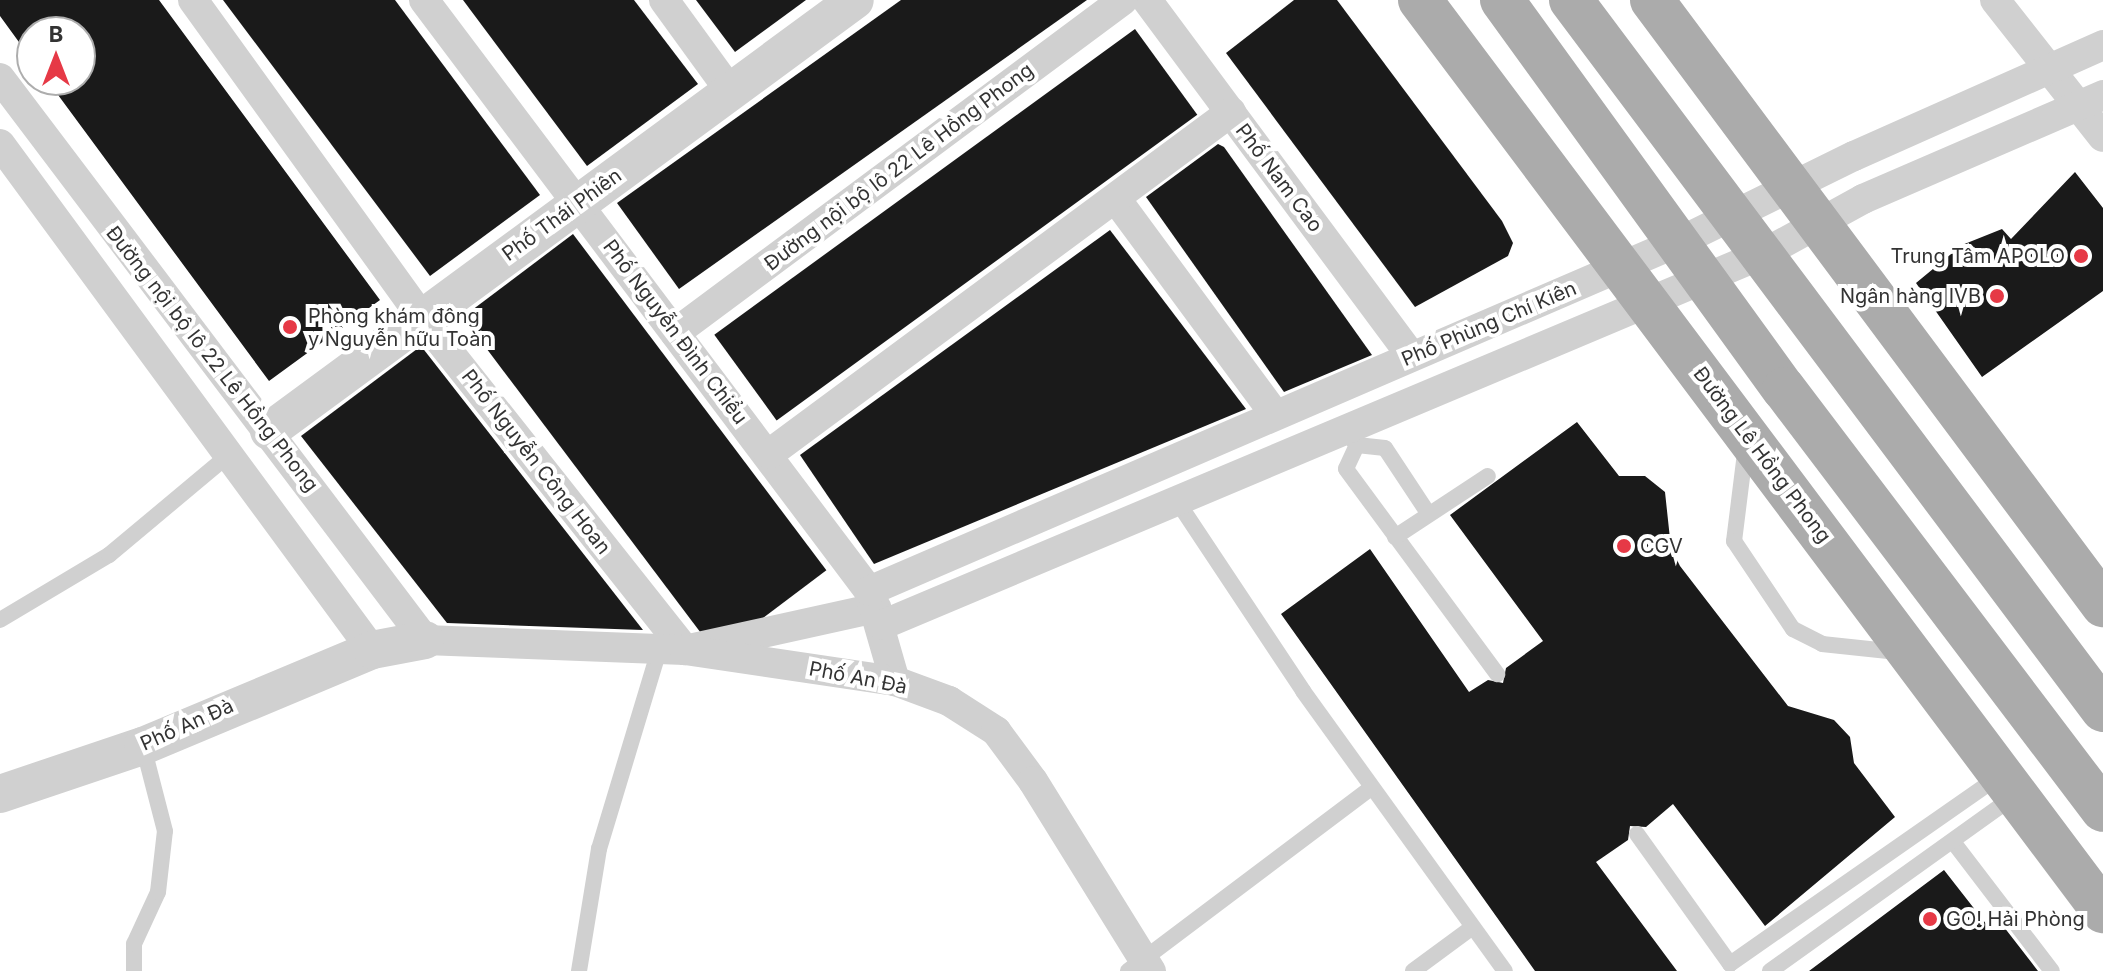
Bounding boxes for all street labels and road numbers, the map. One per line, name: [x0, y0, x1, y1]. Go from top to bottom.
street label: Đường nội bộ lô 22 Lê Hồng Phong: [760, 58, 1038, 276]
street label: Phố Nam Cao: [1230, 119, 1328, 237]
street label: Phố Thái Phiên: [498, 164, 626, 266]
street label: Đường nội bộ lô 22 Lê Hồng Phong: [101, 221, 323, 497]
street label: Phố Nguyễn Đình Chiểu: [598, 235, 752, 429]
street label: Phố Phùng Chí Kiên: [1398, 276, 1580, 372]
street label: Đường Lê Hồng Phong: [1688, 362, 1836, 548]
street label: Phố Nguyễn Công Hoan: [456, 365, 616, 559]
street label: Phố An Đà: [807, 657, 909, 699]
street label: Phố An Đà: [137, 694, 237, 756]

